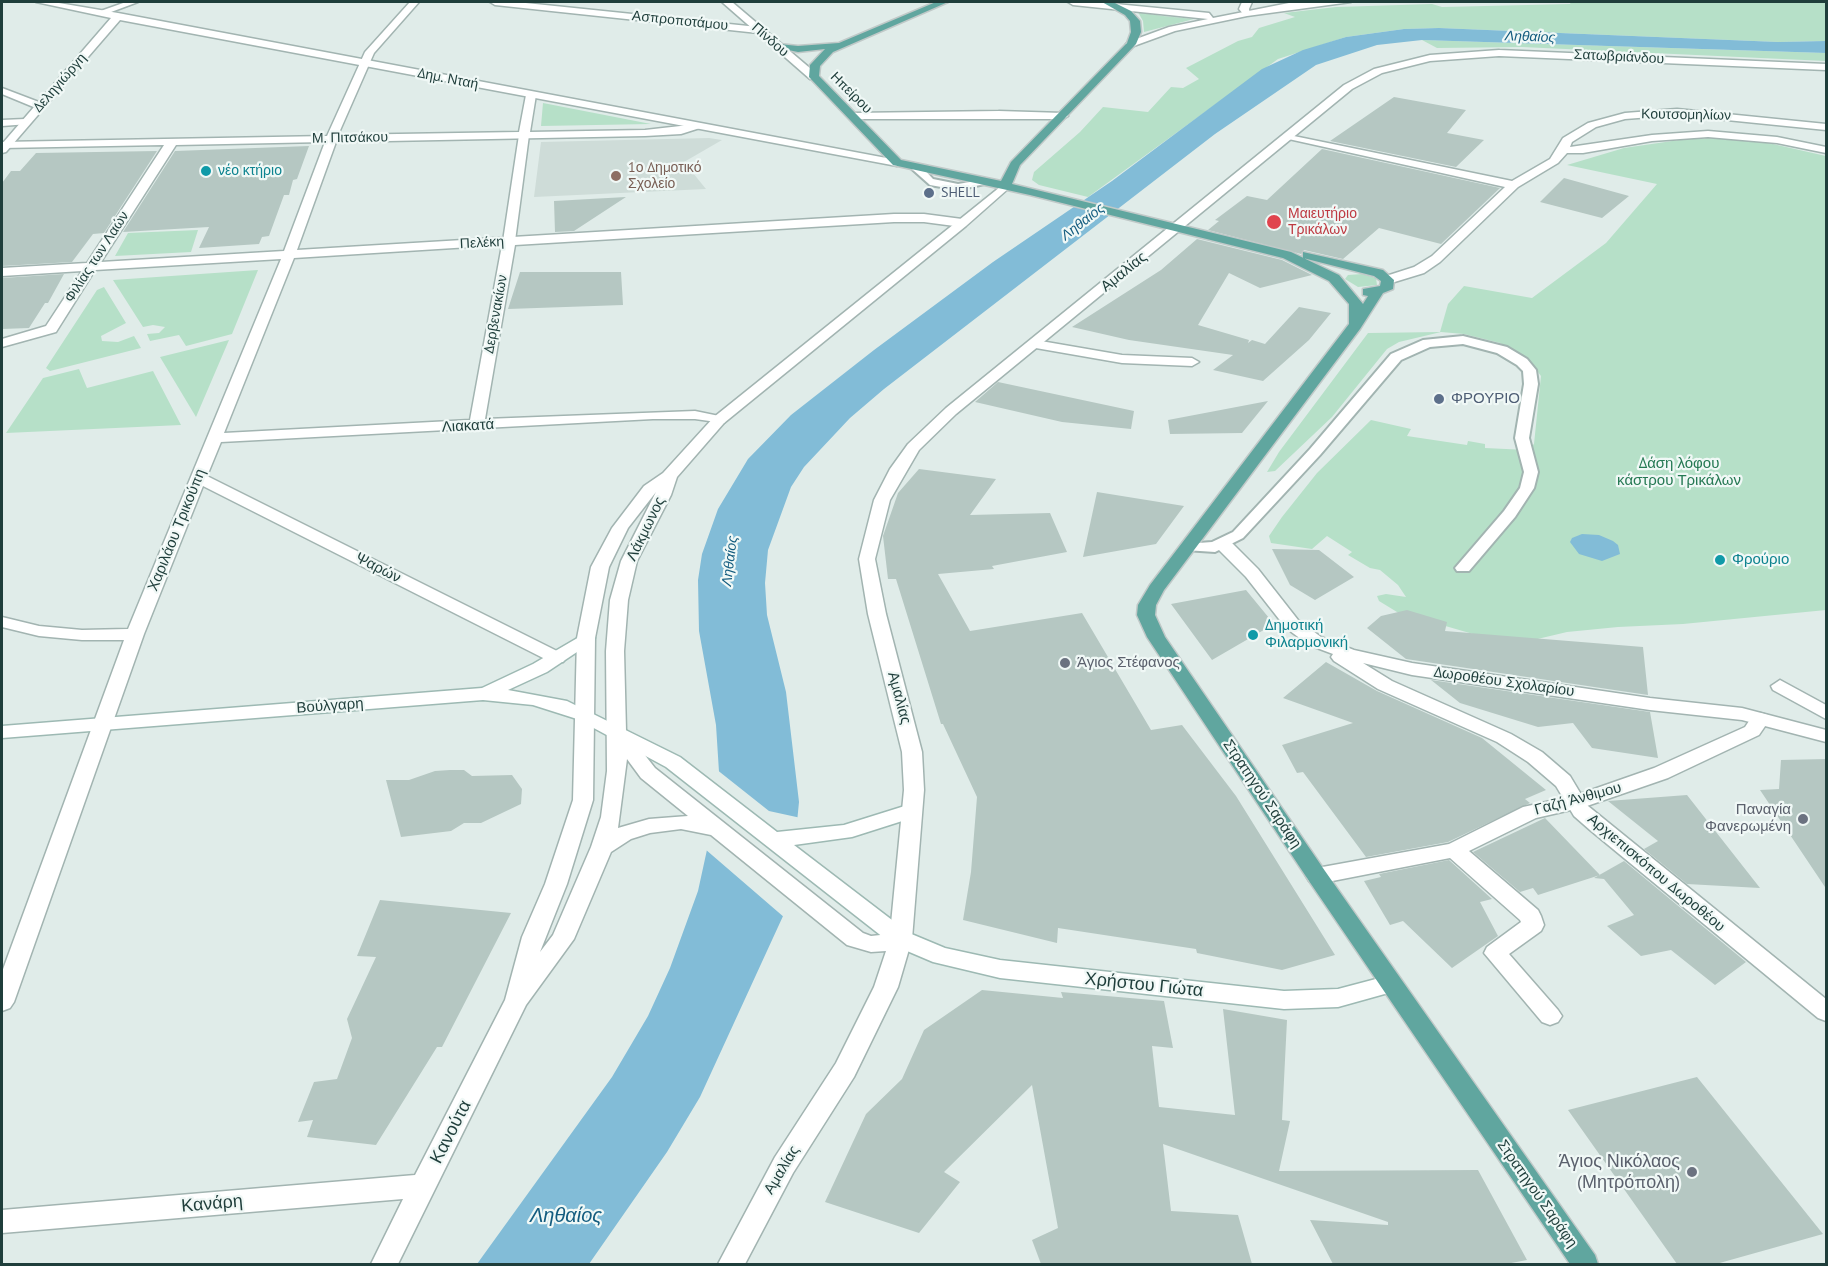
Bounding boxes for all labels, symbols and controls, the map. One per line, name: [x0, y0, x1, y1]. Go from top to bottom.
street label: Ασπροποτάμου: [631, 8, 729, 34]
street label: Πίνδου: [748, 19, 792, 61]
water label: Ληθαίος: [1505, 28, 1555, 46]
street label: Σατωβριάνδου: [1573, 46, 1665, 68]
street label: Δεληγιώργη: [30, 50, 90, 116]
street label: Δημ. Νταή: [416, 65, 480, 93]
street label: Ηπείρου: [827, 69, 875, 117]
street label: Κουτσομηλίων: [1641, 106, 1731, 124]
street label: Μ. Πιτσάκου: [312, 129, 388, 147]
place label: 1ο Δημοτικό Σχολείο: [628, 160, 701, 192]
place label: νέο κτήριο: [218, 163, 282, 179]
marker: νέο κτήριο: [199, 164, 213, 178]
marker: 1ο Δημοτικό Σχολείο: [609, 169, 623, 183]
place label: SHELL: [941, 185, 980, 201]
marker: SHELL: [922, 186, 936, 200]
water label: Ληθαίος: [1058, 200, 1108, 244]
place label: Μαιευτήριο Τρικάλων: [1288, 206, 1357, 238]
street label: Φιλίας των Λαών: [61, 208, 133, 306]
marker: Μαιευτήριο Τρικάλων: [1265, 213, 1283, 231]
street label: Πελέκη: [459, 233, 505, 253]
street label: Αμαλίας: [1097, 248, 1151, 296]
street label: Δερβενακίων: [481, 273, 511, 355]
place label: ΦΡΟΥΡΙΟ: [1451, 390, 1520, 408]
marker: ΦΡΟΥΡΙΟ: [1432, 392, 1446, 406]
street label: Λιακατά: [441, 416, 495, 436]
park label: Δάση λόφου κάστρου Τρικάλων: [1617, 455, 1741, 490]
street label: Χαριλάου Τρικούπη: [144, 466, 210, 594]
street label: Λάκμωνος: [623, 494, 669, 564]
water label: Ληθαίος: [719, 535, 741, 587]
street label: Ψαρών: [352, 549, 404, 587]
place label: Φρούριο: [1732, 551, 1789, 569]
marker: Φρούριο: [1713, 553, 1727, 567]
place label: Δημοτική Φιλαρμονική: [1265, 617, 1348, 652]
marker: Δημοτική Φιλαρμονική: [1246, 628, 1260, 642]
place label: Άγιος Στέφανος: [1077, 654, 1180, 672]
marker: Άγιος Στέφανος: [1058, 656, 1072, 670]
street label: Δωροθέου Σχολαρίου: [1433, 663, 1575, 701]
street label: Αμαλίας: [883, 670, 915, 726]
street label: Βούλγαρη: [296, 695, 364, 717]
street label: Στρατηγού Σαράφη: [1219, 736, 1305, 852]
street label: Γαζή Άνθιμου: [1533, 779, 1623, 819]
place label: Παναγία Φανερωμένη: [1705, 801, 1791, 836]
street label: Αρχιεπισκόπου Δωροθέου: [1584, 810, 1728, 936]
marker: Παναγία Φανερωμένη: [1796, 812, 1810, 826]
street label: Χρήστου Γιώτα: [1084, 968, 1204, 1002]
street label: Κανούτα: [426, 1097, 476, 1167]
street label: Στρατηγού Σαράφη: [1493, 1137, 1581, 1251]
street label: Αμαλίας: [760, 1142, 804, 1198]
place label: Άγιος Νικόλαος (Μητρόπολη): [1559, 1151, 1680, 1194]
marker: Άγιος Νικόλαος (Μητρόπολη): [1685, 1165, 1699, 1179]
street label: Κανάρη: [180, 1191, 244, 1217]
water label: Ληθαίος: [530, 1204, 602, 1228]

